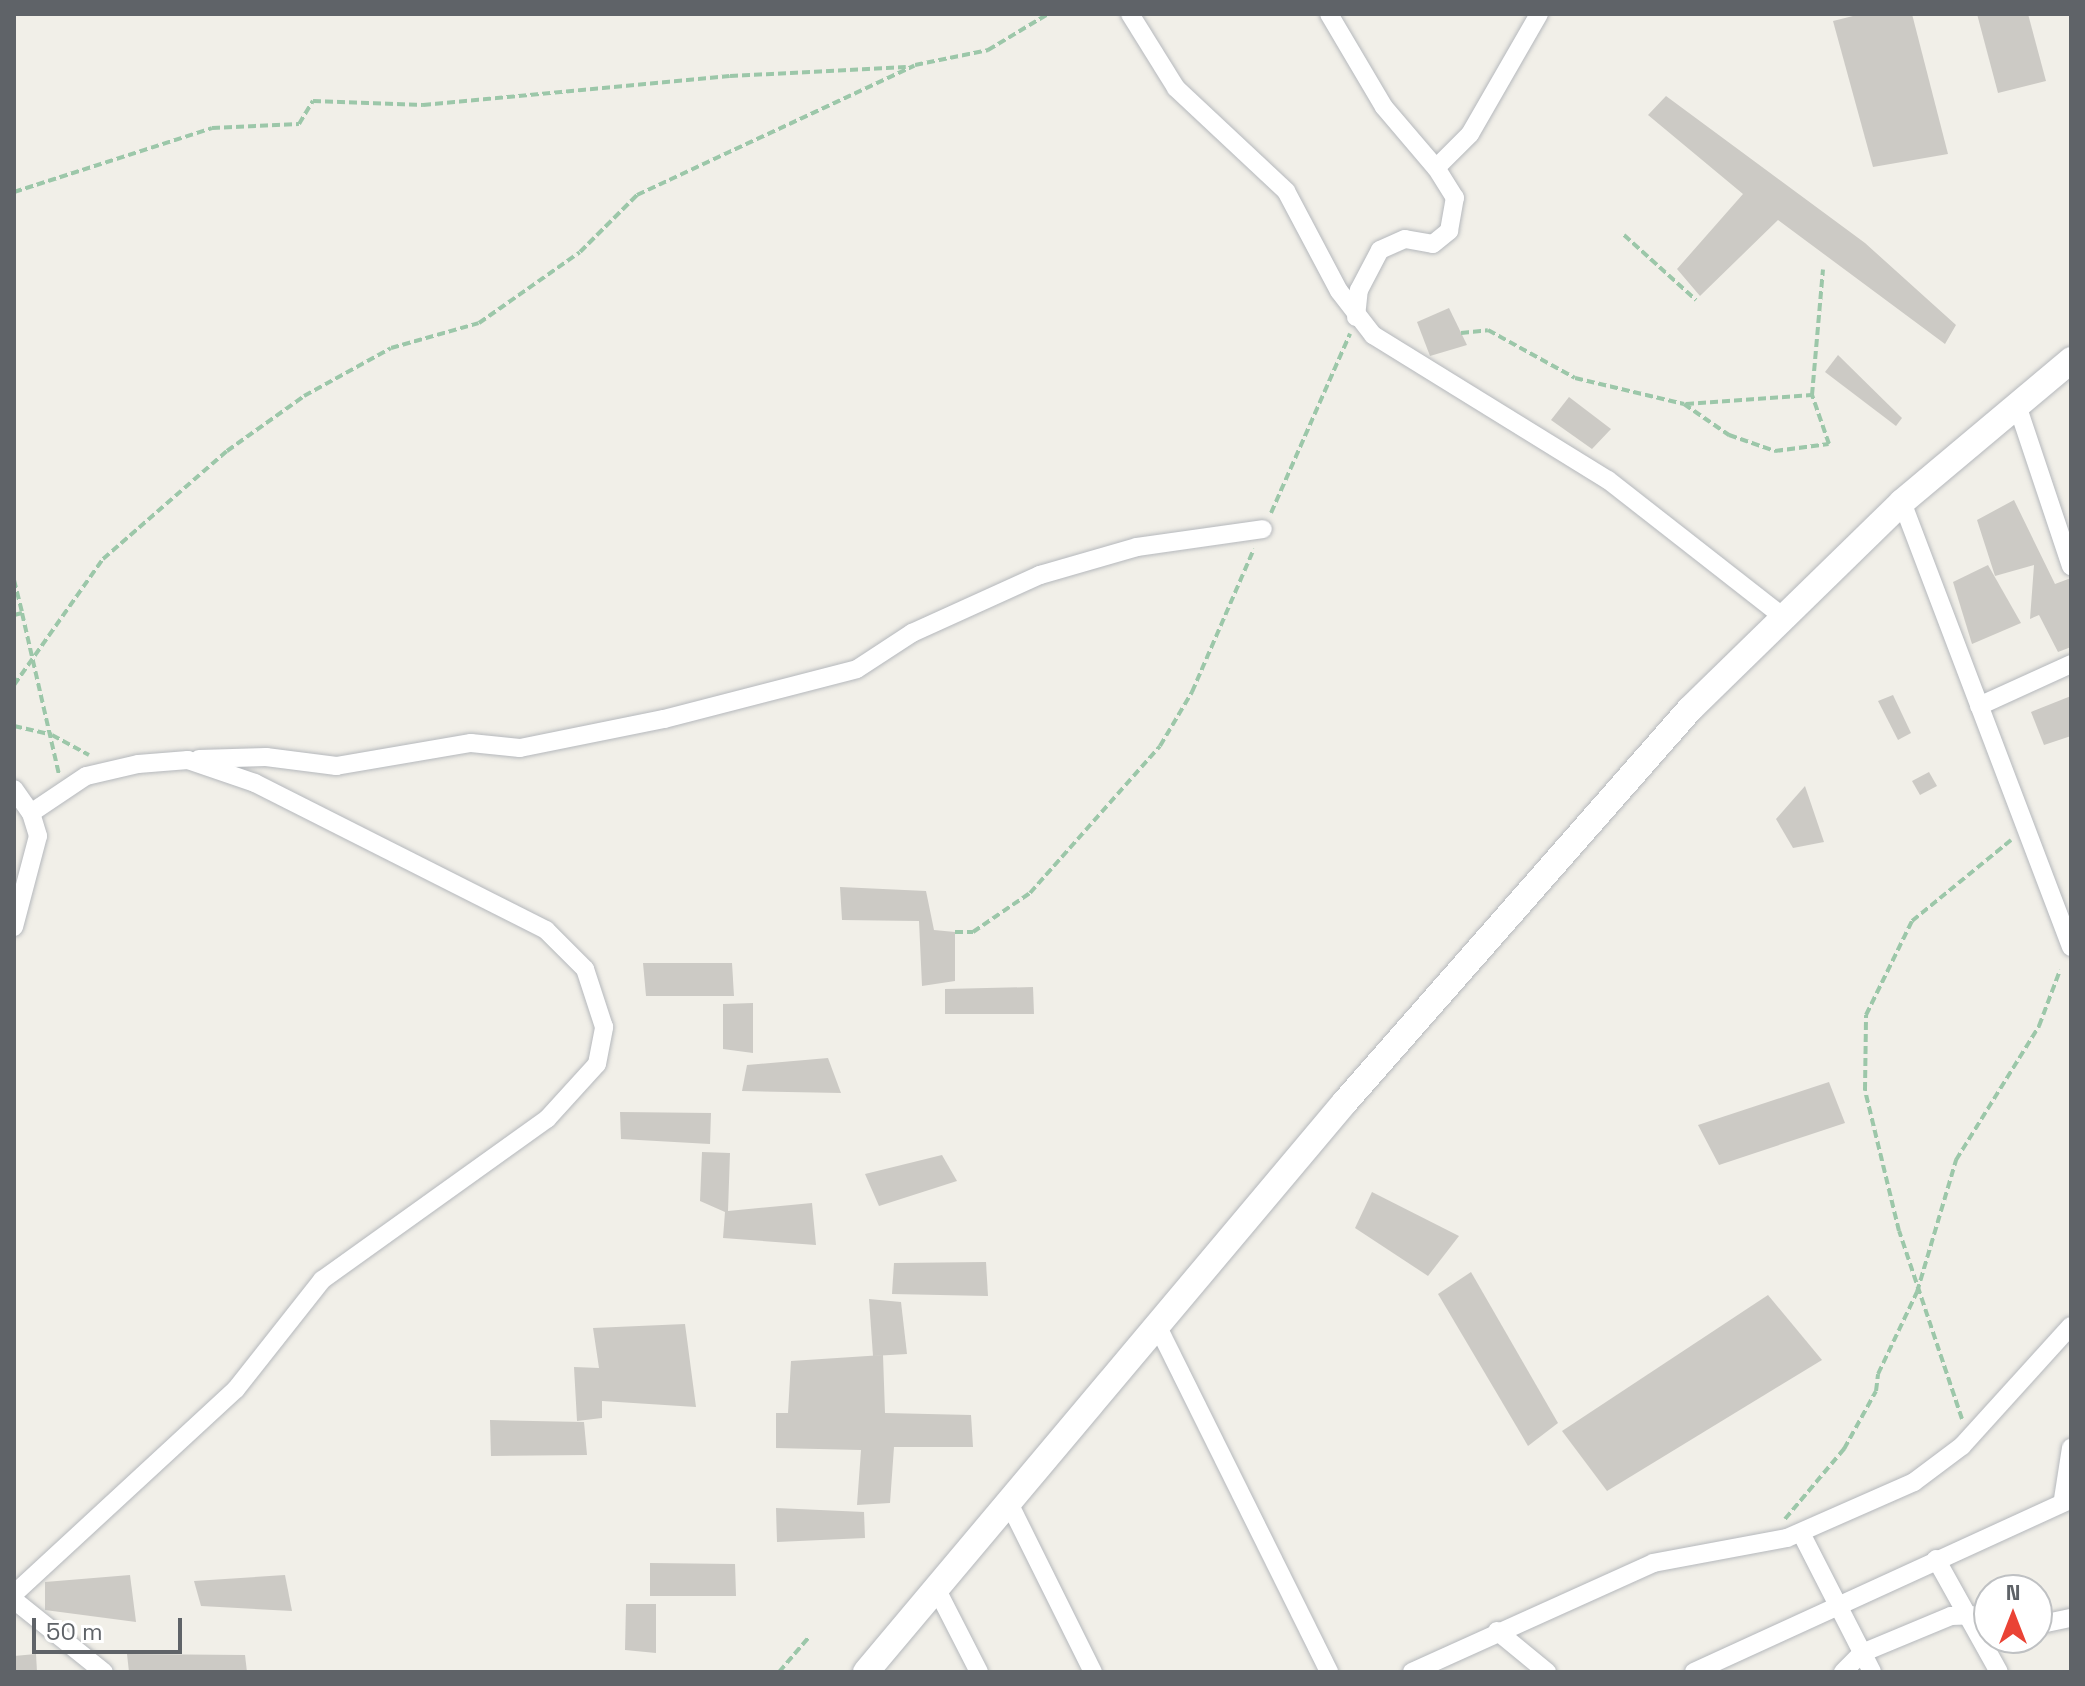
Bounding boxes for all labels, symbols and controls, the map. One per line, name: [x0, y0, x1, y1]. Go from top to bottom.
north arrow: [1973, 1574, 2053, 1654]
text: N: [2006, 1578, 2020, 1606]
scale bar: [36, 1602, 186, 1652]
text: 50 m: [46, 1616, 103, 1647]

